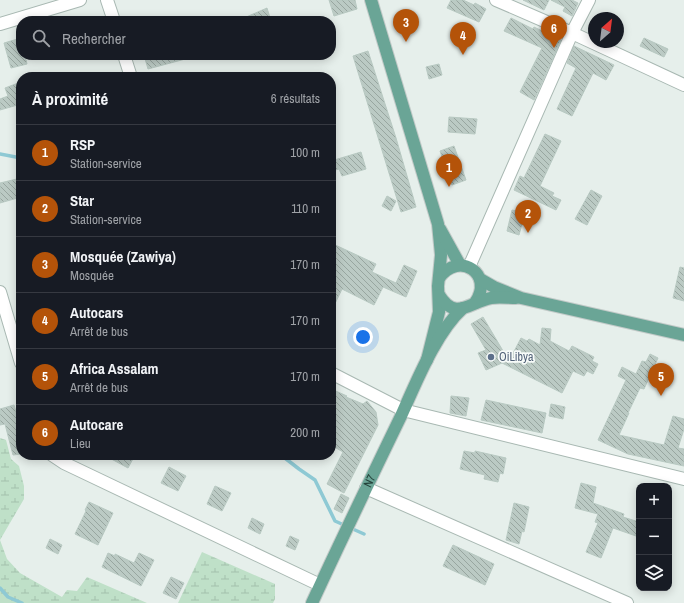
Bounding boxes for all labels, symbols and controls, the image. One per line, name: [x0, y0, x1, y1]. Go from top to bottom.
pin: 3: [393, 9, 419, 42]
north arrow: [588, 12, 624, 48]
pin: 6: [541, 15, 567, 48]
search box: [16, 16, 336, 60]
pin: 4: [450, 22, 476, 55]
icon: search: [30, 27, 52, 49]
text: Rechercher: [62, 28, 126, 49]
text: À proximité: [32, 87, 108, 110]
text: 6 résultats: [271, 90, 320, 107]
text: RSP: [70, 134, 95, 155]
text: 1: [42, 144, 48, 161]
text: 100 m: [290, 144, 320, 161]
pin: 1: [436, 154, 462, 187]
text: Station-service: [70, 155, 142, 172]
text: Star: [70, 190, 94, 211]
text: 2: [42, 200, 48, 217]
text: 110 m: [291, 200, 320, 217]
pin: 2: [515, 200, 541, 233]
text: Station-service: [70, 211, 142, 228]
text: Mosquée (Zawiya): [70, 246, 176, 267]
text: 3: [42, 256, 48, 273]
text: 170 m: [290, 256, 320, 273]
text: Mosquée: [70, 267, 114, 284]
text: Autocars: [70, 302, 123, 323]
text: 4: [42, 312, 48, 329]
text: 170 m: [290, 312, 320, 329]
text: Arrêt de bus: [70, 323, 128, 340]
your location: [353, 327, 373, 347]
place label: OiLibya: [499, 349, 534, 365]
marker: OiLibya: [486, 352, 496, 362]
text: Africa Assalam: [70, 358, 158, 379]
pin: 5: [648, 363, 674, 396]
text: 5: [42, 368, 48, 385]
text: 170 m: [290, 368, 320, 385]
text: Arrêt de bus: [70, 379, 128, 396]
text: Autocare: [70, 414, 123, 435]
text: 6: [42, 424, 48, 441]
text: 200 m: [290, 424, 320, 441]
text: Lieu: [70, 435, 91, 452]
street label: N7: [360, 471, 380, 490]
map controls: [636, 483, 672, 591]
button: +: [636, 483, 672, 519]
button: −: [636, 519, 672, 555]
button: layers: [636, 555, 672, 591]

